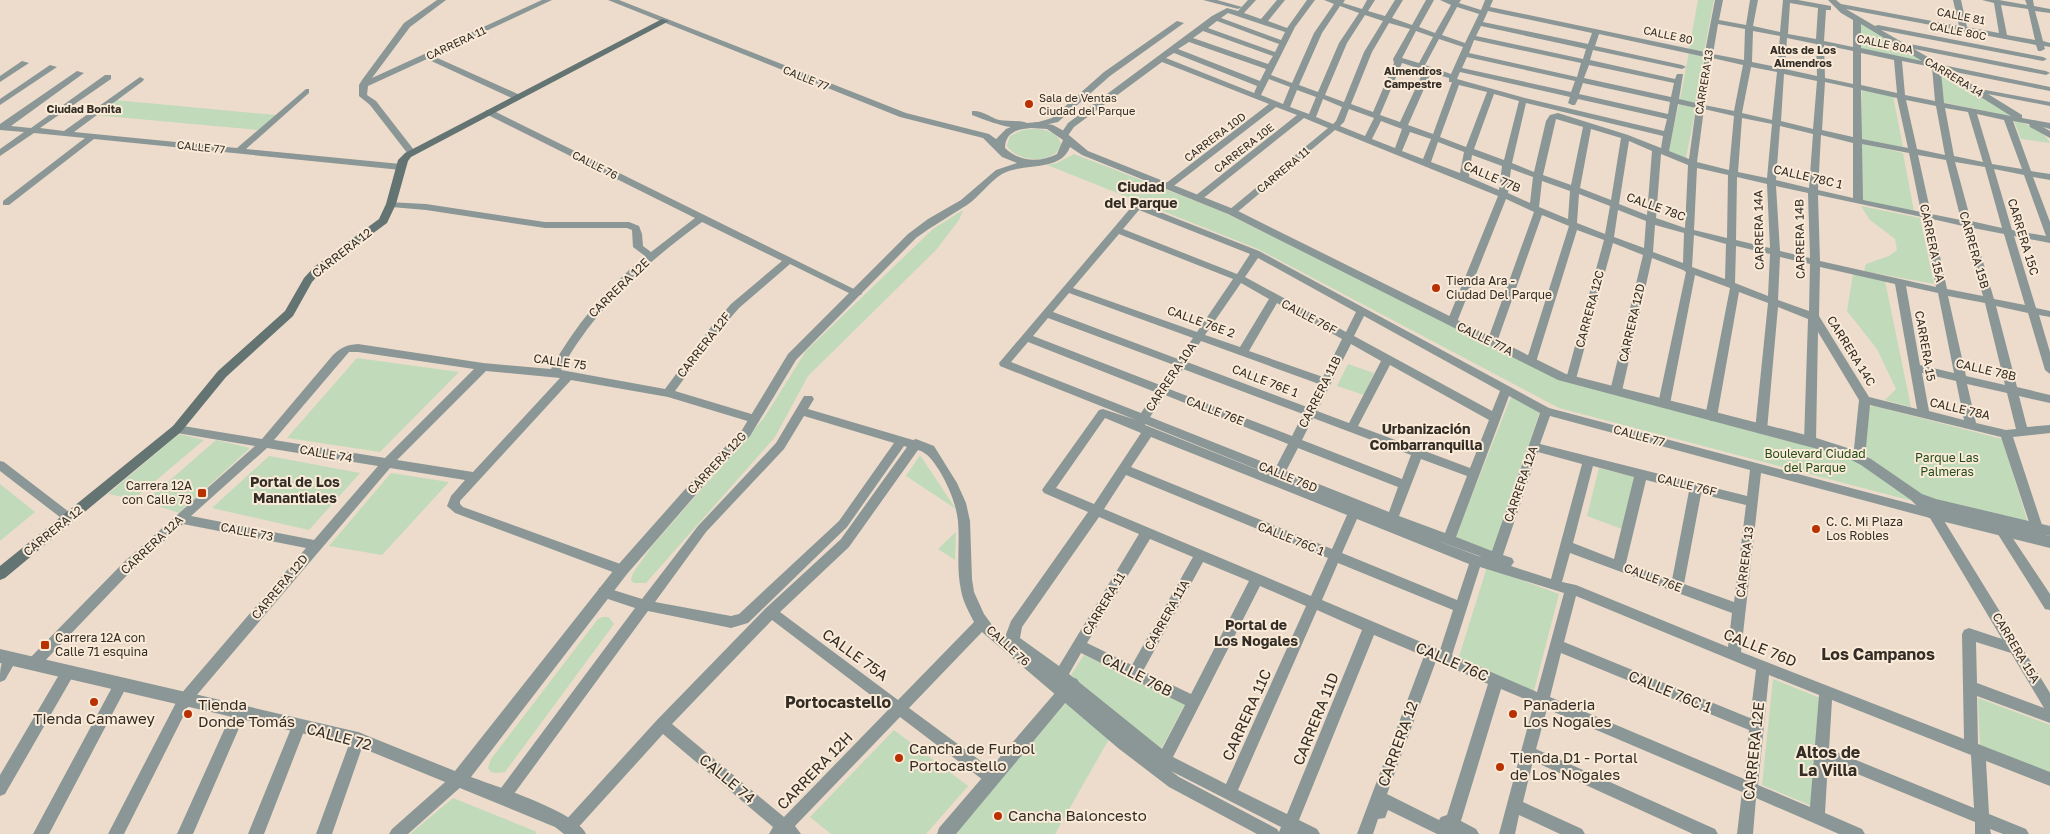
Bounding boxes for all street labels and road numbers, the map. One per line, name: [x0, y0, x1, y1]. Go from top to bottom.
street label: CALLE 81: [1936, 4, 1986, 27]
street label: CALLE 80C: [1929, 19, 1988, 42]
street label: CARRERA 11: [424, 23, 488, 62]
street label: CALLE 80: [1642, 23, 1694, 46]
street label: CALLE 80A: [1856, 31, 1915, 56]
street label: CARRERA 13: [1692, 48, 1715, 115]
street label: CARRERA 14: [1923, 54, 1986, 99]
street label: CALLE 77: [781, 62, 831, 93]
street label: CARRERA 10D: [1181, 109, 1248, 164]
street label: CARRERA 10E: [1211, 120, 1277, 175]
street label: CALLE 77: [176, 138, 226, 156]
street label: CARRERA 11: [1254, 144, 1312, 195]
street label: CALLE 76: [570, 148, 620, 182]
street label: CALLE 77B: [1461, 158, 1523, 195]
street label: CALLE 78C 1: [1772, 161, 1844, 192]
street label: CALLE 78C: [1625, 189, 1688, 224]
street label: CARRERA 14A: [1750, 190, 1767, 270]
street label: CARRERA 15C: [2005, 197, 2042, 277]
street label: CARRERA 14B: [1791, 199, 1808, 279]
street label: CARRERA 15A: [1917, 202, 1948, 283]
street label: CARRERA 15B: [1956, 210, 1993, 290]
street label: CARRERA 12: [309, 225, 375, 281]
street label: CARRERA 12E: [585, 255, 652, 320]
street label: CARRERA 12C: [1572, 268, 1607, 349]
street label: CARRERA 12D: [1615, 282, 1648, 364]
street label: CALLE 76F: [1279, 296, 1340, 337]
street label: CALLE 76E 2: [1165, 302, 1237, 341]
street label: CARRERA 12F: [673, 309, 734, 380]
street label: CARRERA 15: [1912, 309, 1939, 382]
street label: CARRERA 14C: [1824, 313, 1879, 389]
street label: CALLE 77A: [1455, 318, 1516, 359]
street label: CARRERA 10A: [1142, 339, 1199, 414]
street label: CALLE 75: [533, 350, 588, 373]
street label: CARRERA 11B: [1295, 353, 1344, 430]
street label: CALLE 78B: [1954, 355, 2018, 384]
street label: CALLE 76E 1: [1230, 361, 1301, 400]
street label: CALLE 76E: [1184, 393, 1246, 428]
street label: CALLE 78A: [1928, 394, 1992, 423]
street label: CALLE 77: [1612, 421, 1667, 450]
street label: CARRERA 12G: [684, 428, 749, 497]
street label: CALLE 74: [298, 441, 354, 466]
street label: CARRERA 12A: [1500, 444, 1541, 524]
street label: CALLE 76D: [1257, 458, 1320, 495]
street label: CALLE 76F: [1656, 470, 1718, 499]
street label: CARRERA 12: [20, 502, 85, 559]
street label: CARRERA 12A: [117, 512, 186, 577]
street label: CALLE 76C 1: [1256, 518, 1327, 559]
street label: CALLE 73: [219, 519, 275, 544]
street label: CARRERA 13: [1733, 525, 1756, 598]
street label: CARRERA 12D: [248, 551, 311, 622]
street label: CALLE 76E: [1622, 560, 1684, 595]
street label: CARRERA 11: [1079, 570, 1128, 638]
street label: CARRERA 11A: [1141, 577, 1192, 653]
street label: CARRERA 15A: [1989, 610, 2043, 686]
street label: CALLE 76: [983, 622, 1033, 669]
street label: CALLE 75A: [819, 624, 892, 684]
street label: CALLE 76D: [1721, 624, 1800, 670]
street label: CALLE 76C: [1413, 638, 1491, 684]
street label: CALLE 76B: [1099, 649, 1176, 700]
street label: CARRERA 11C: [1218, 666, 1274, 763]
street label: CALLE 76C 1: [1626, 666, 1715, 716]
street label: CARRERA 11D: [1288, 670, 1342, 768]
street label: CARRERA 12: [1373, 699, 1421, 789]
street label: CARRERA 12E: [1739, 701, 1767, 801]
street label: CALLE 72: [305, 719, 374, 753]
street label: CARRERA 12H: [773, 728, 856, 813]
street label: CALLE 74: [696, 750, 759, 807]

